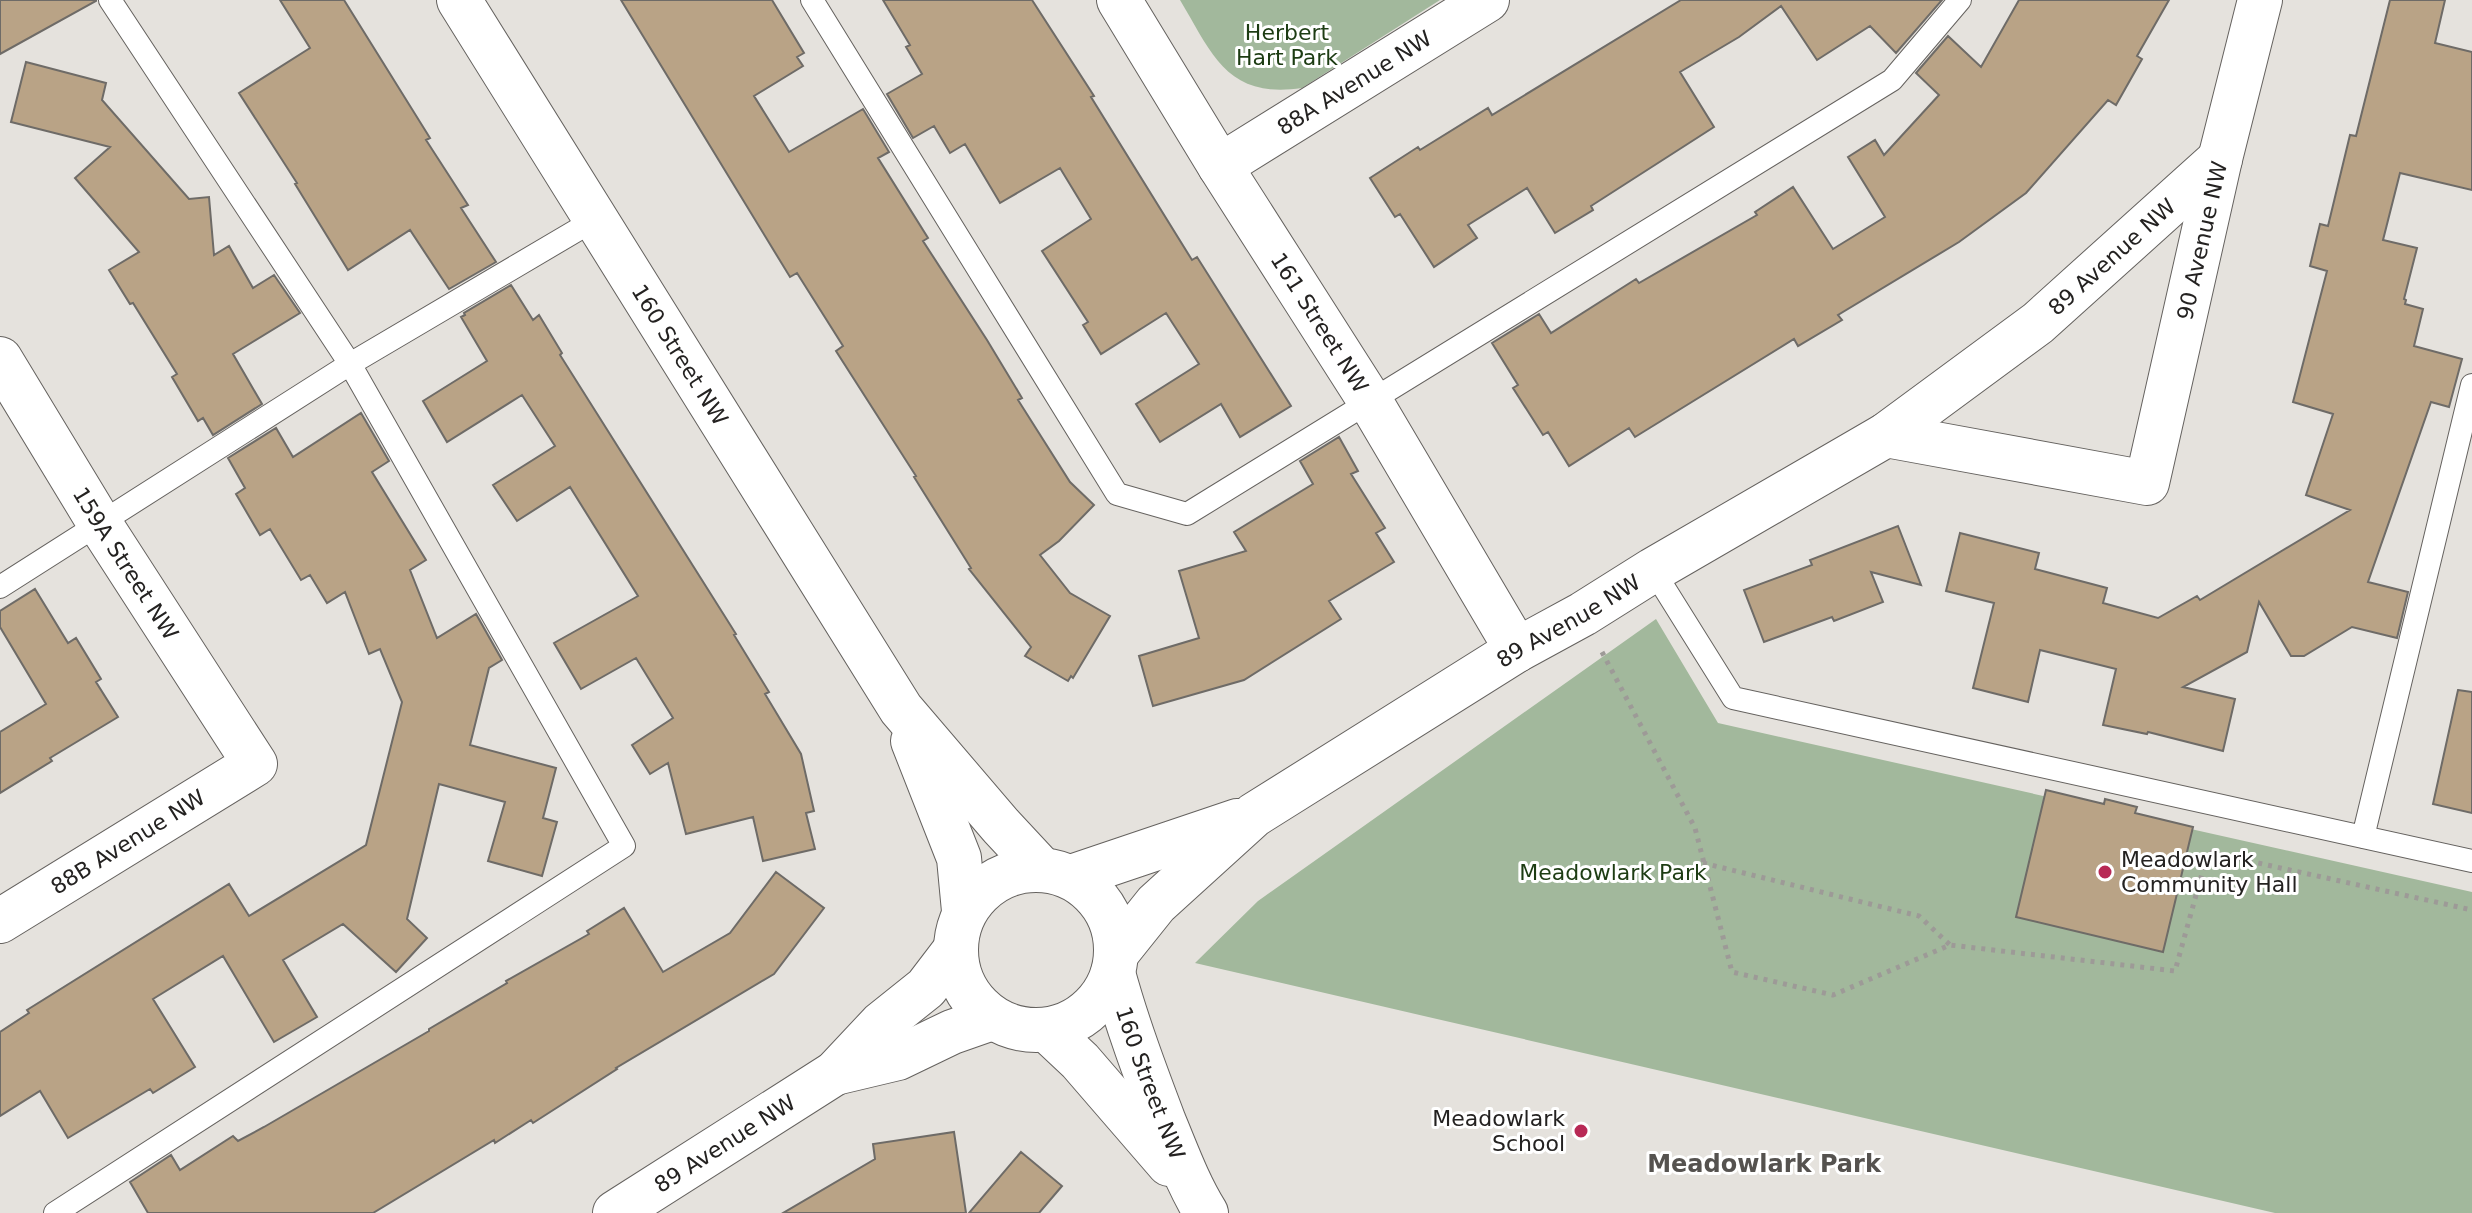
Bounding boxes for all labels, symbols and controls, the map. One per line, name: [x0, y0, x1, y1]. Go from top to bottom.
park label: Herbert Hart Park: [1236, 20, 1338, 70]
street label: 88A Avenue NW: [1272, 25, 1436, 140]
street label: 90 Avenue NW: [2172, 158, 2232, 322]
street label: 89 Avenue NW: [2043, 193, 2180, 320]
street label: 161 Street NW: [1266, 248, 1374, 397]
street label: 160 Street NW: [627, 280, 733, 430]
street label: 159A Street NW: [68, 482, 184, 645]
street label: 89 Avenue NW: [1492, 569, 1645, 672]
street label: 88B Avenue NW: [46, 784, 210, 900]
place label: Meadowlark Community Hall: [2121, 847, 2298, 897]
park label: Meadowlark Park: [1519, 860, 1707, 885]
marker: Meadowlark Community Hall: [2096, 863, 2114, 881]
street label: 160 Street NW: [1111, 1003, 1190, 1163]
street label: 89 Avenue NW: [650, 1089, 800, 1197]
place label: Meadowlark School: [1432, 1106, 1565, 1156]
marker: Meadowlark School: [1572, 1122, 1590, 1140]
district label: Meadowlark Park: [1647, 1150, 1882, 1178]

